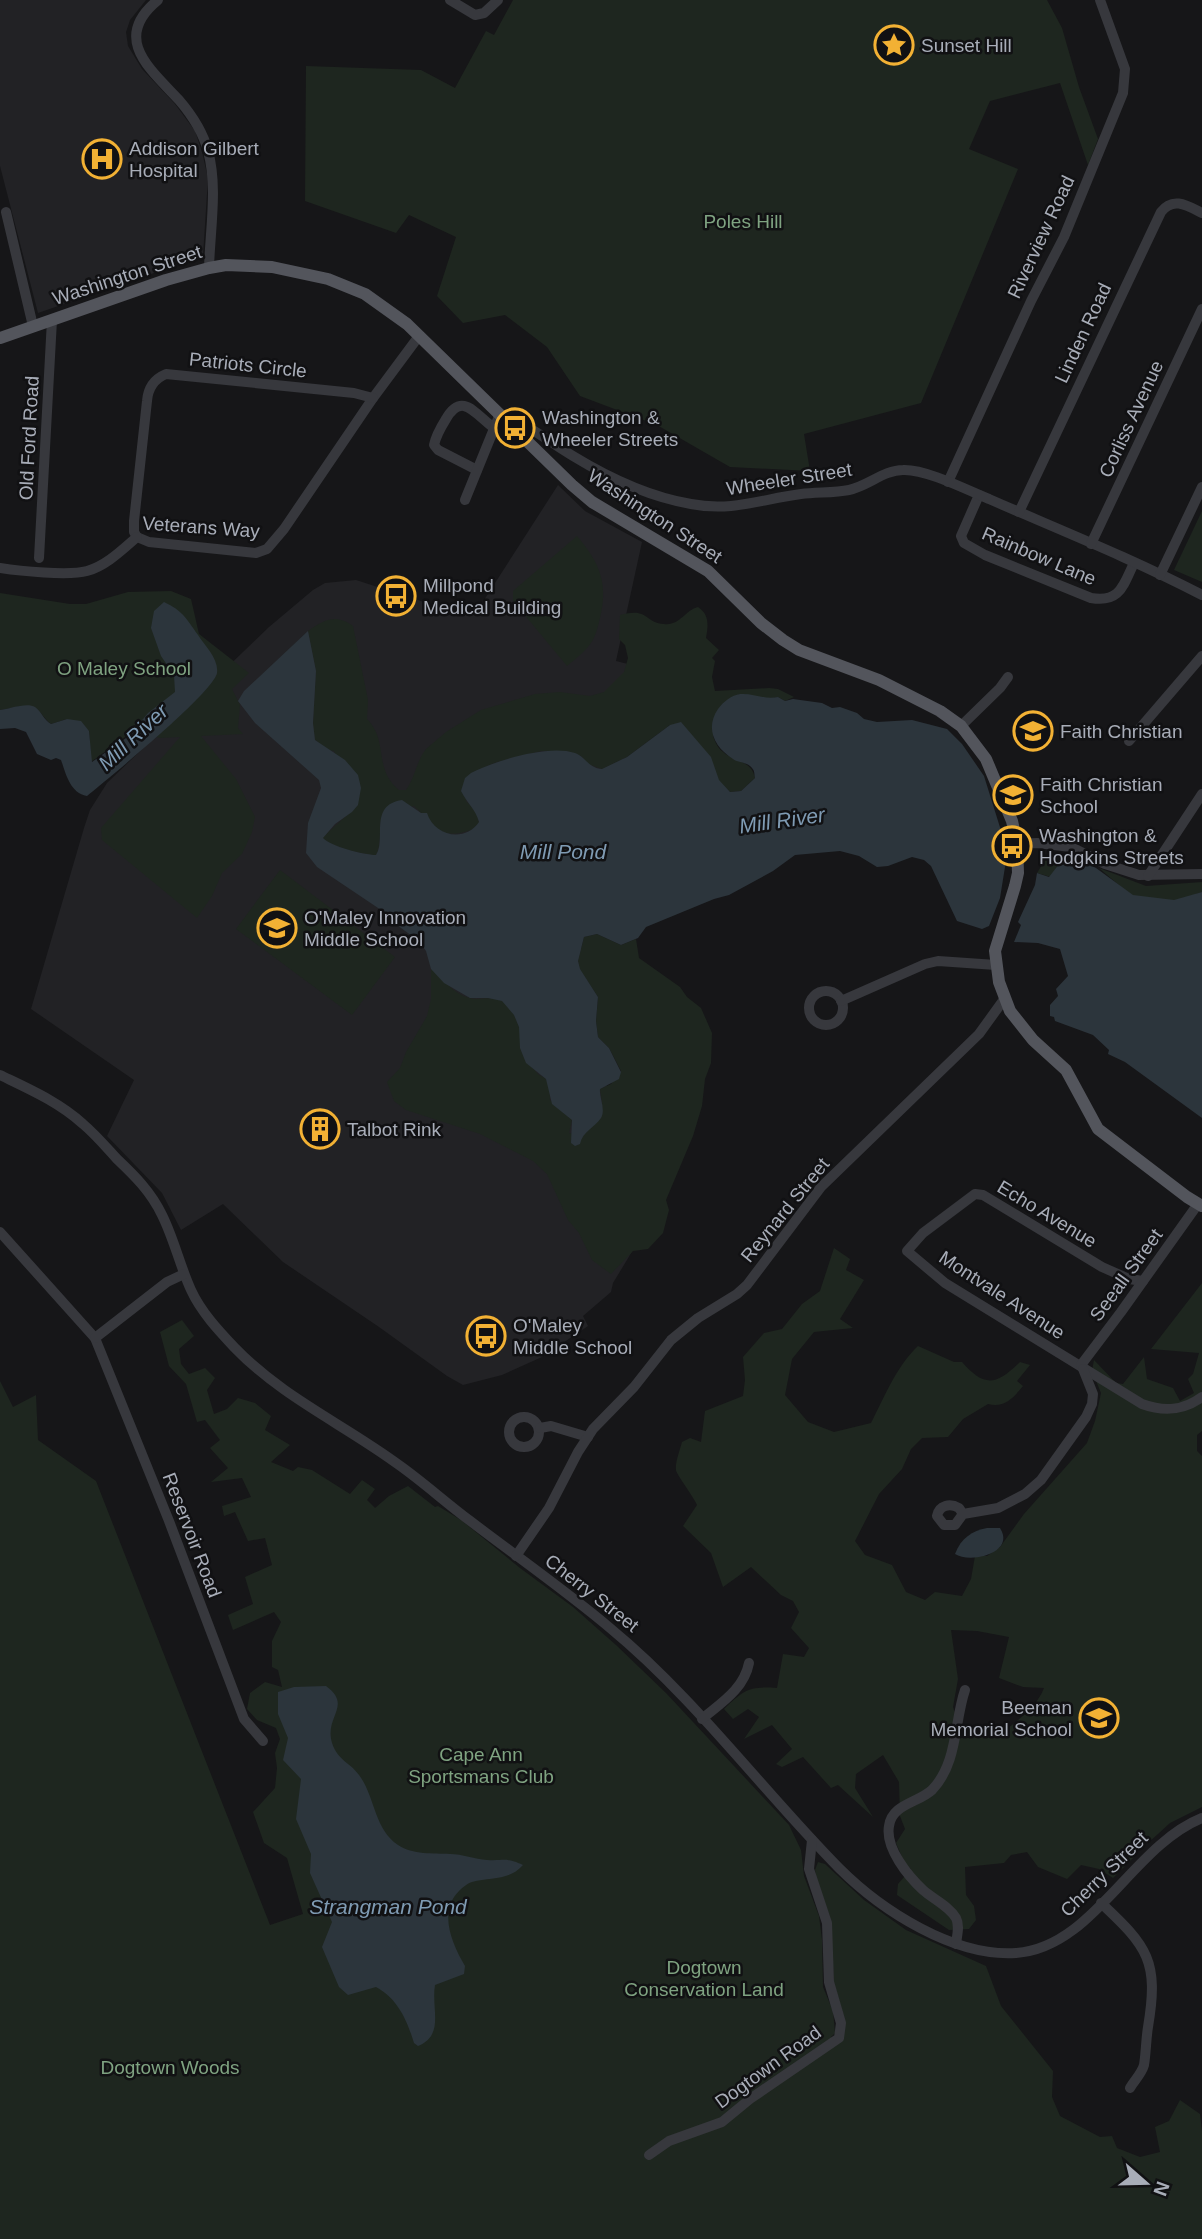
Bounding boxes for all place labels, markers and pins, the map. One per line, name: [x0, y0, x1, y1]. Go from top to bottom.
place icon: Sunset Hill: [873, 24, 915, 66]
place label: Sunset Hill: [921, 35, 1012, 56]
hospital icon: Addison Gilbert Hospital: [81, 138, 123, 180]
place label: Addison Gilbert Hospital: [129, 138, 260, 181]
bus stop icon: Washington & Wheeler Streets: [494, 407, 536, 449]
place label: Washington & Wheeler Streets: [542, 407, 678, 450]
bus stop icon: Millpond Medical Building: [375, 575, 417, 617]
place label: Millpond Medical Building: [423, 575, 561, 618]
school or university icon: Faith Christian: [1012, 710, 1054, 752]
place label: Faith Christian: [1060, 721, 1183, 742]
school or university icon: Faith Christian School: [992, 774, 1034, 816]
place label: Faith Christian School: [1040, 774, 1163, 817]
bus stop icon: Washington & Hodgkins Streets: [991, 825, 1033, 867]
place label: Washington & Hodgkins Streets: [1039, 825, 1184, 868]
school or university icon: O'Maley Innovation Middle School: [256, 907, 298, 949]
place label: O'Maley Innovation Middle School: [304, 907, 466, 950]
building icon: Talbot Rink: [299, 1108, 341, 1150]
place label: Talbot Rink: [347, 1119, 441, 1140]
bus stop icon: O'Maley Middle School: [465, 1315, 507, 1357]
place label: O'Maley Middle School: [513, 1315, 632, 1358]
place label: Beeman Memorial School: [931, 1697, 1072, 1740]
school or university icon: Beeman Memorial School: [1078, 1697, 1120, 1739]

